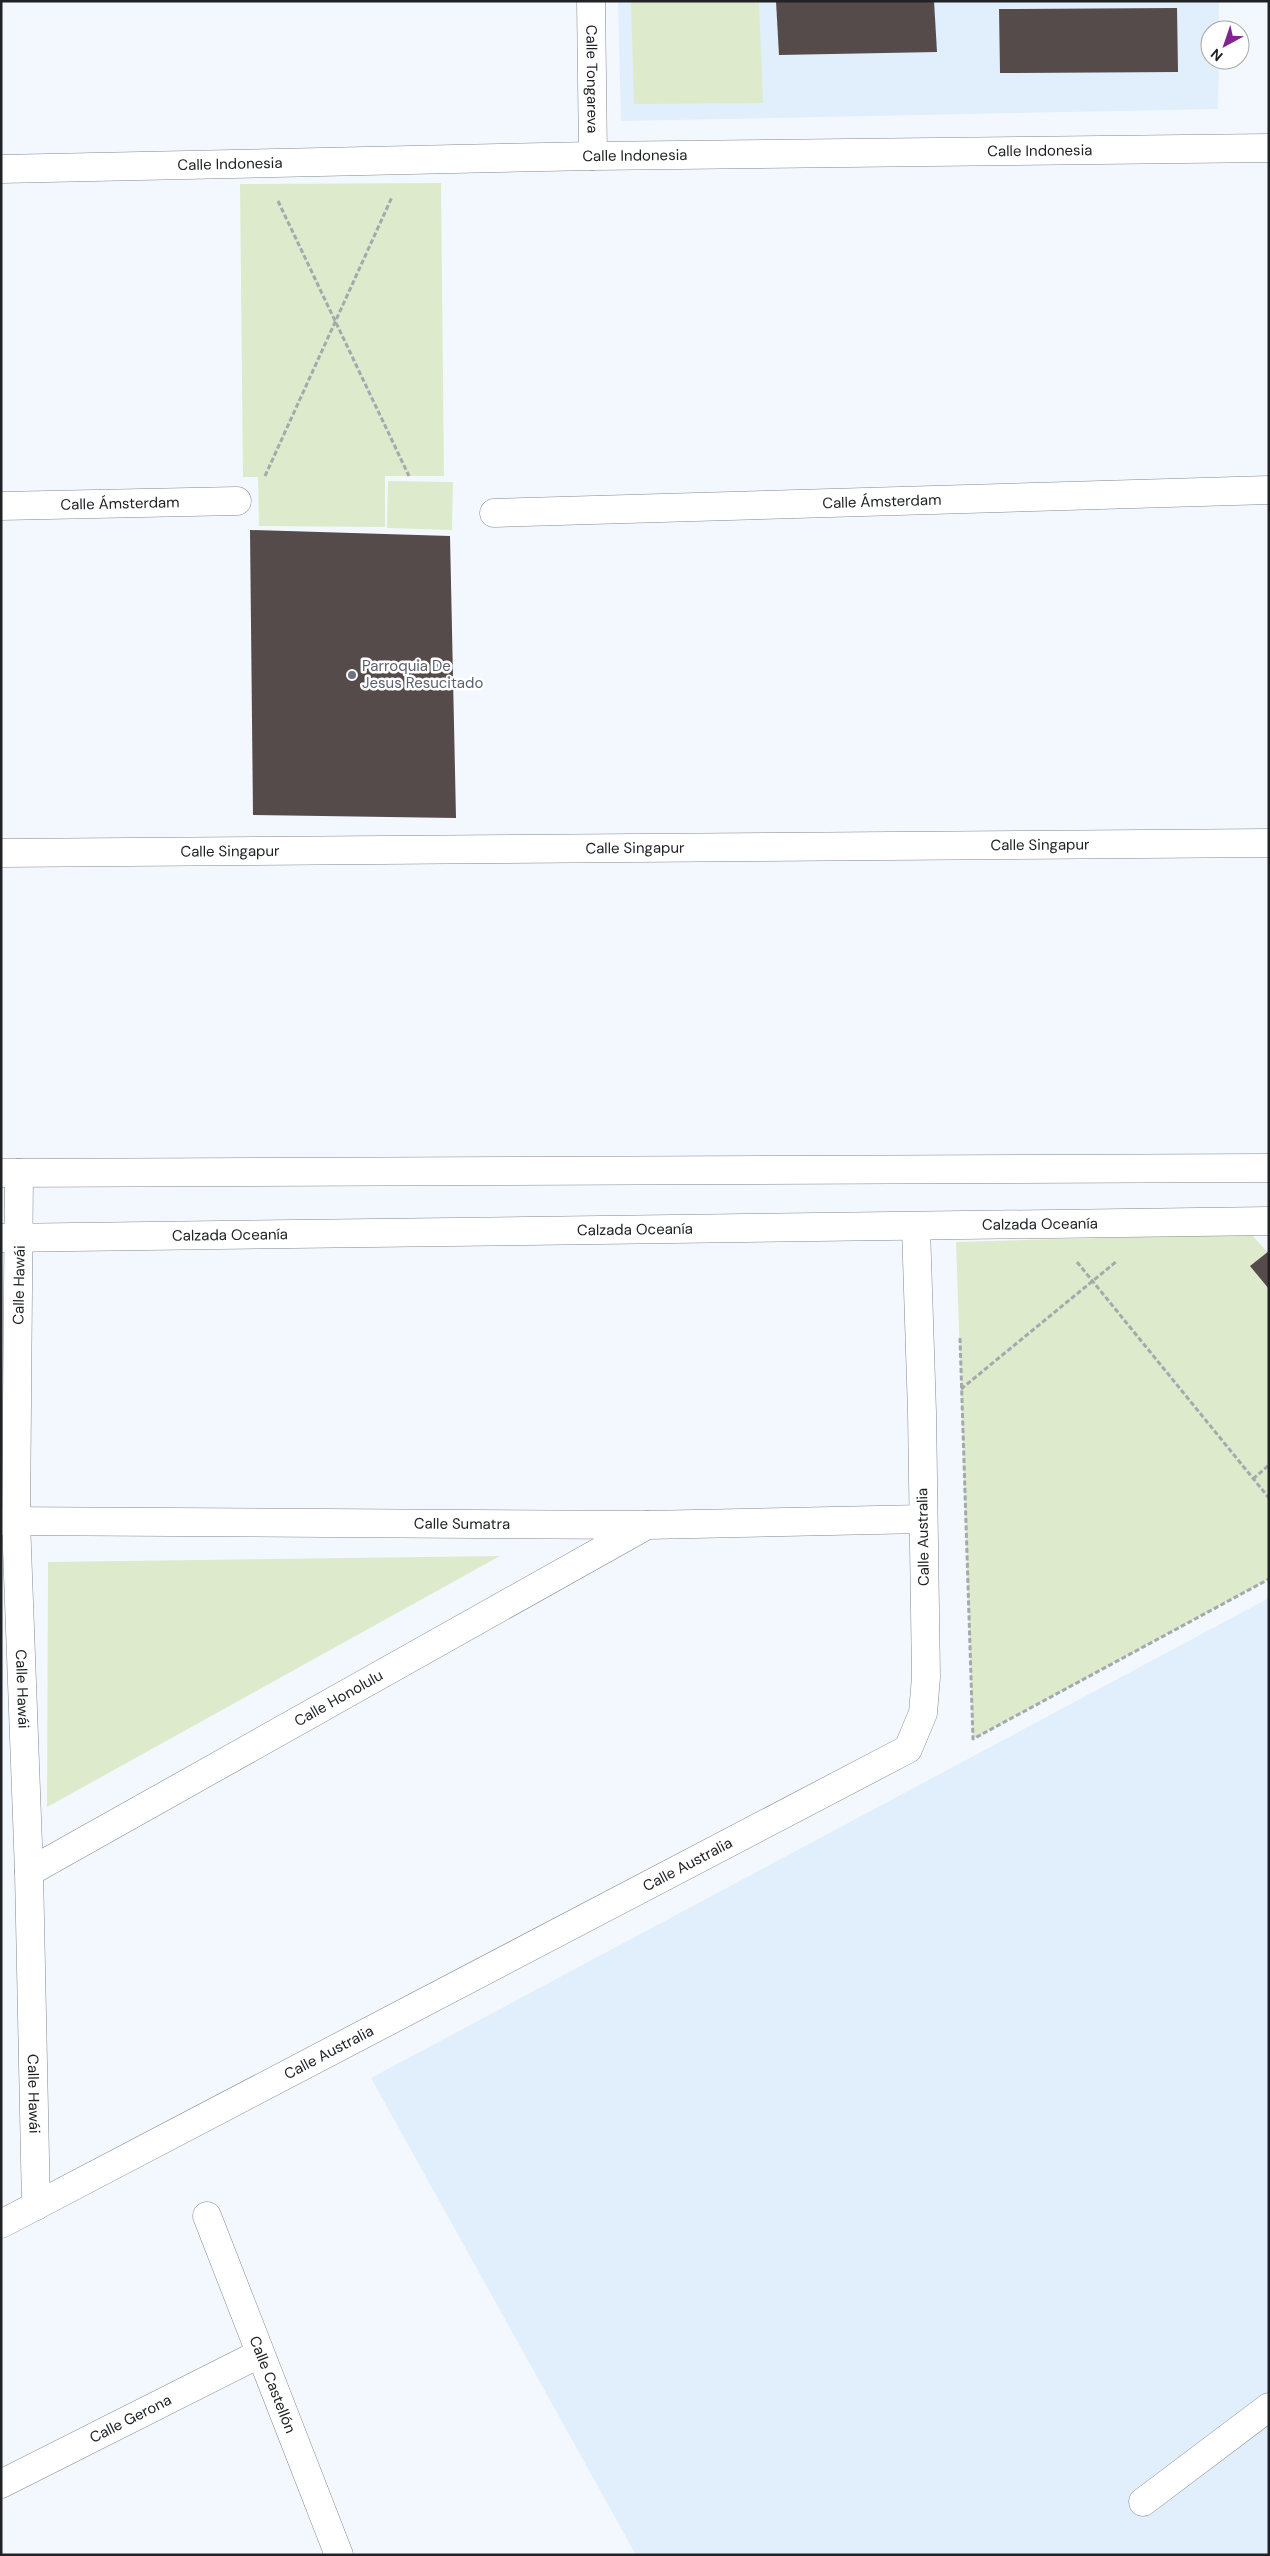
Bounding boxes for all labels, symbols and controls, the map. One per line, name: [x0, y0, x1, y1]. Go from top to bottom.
north arrow: [1200, 20, 1250, 70]
street label: Calle Tongareva: [581, 25, 603, 133]
text: N: [1207, 45, 1226, 65]
street label: Calle Indonesia: [987, 140, 1092, 161]
street label: Calle Indonesia: [582, 145, 688, 166]
street label: Calle Indonesia: [177, 153, 283, 175]
street label: Calle Ámsterdam: [822, 490, 942, 513]
street label: Calle Ámsterdam: [60, 492, 180, 515]
place label: Parroquia De Jesus Resucitado: [362, 656, 483, 693]
marker: Parroquia De Jesus Resucitado: [346, 669, 358, 681]
street label: Calle Singapur: [990, 834, 1090, 855]
street label: Calle Singapur: [585, 838, 685, 858]
street label: Calle Singapur: [180, 841, 280, 862]
street label: Calzada Oceanía: [982, 1213, 1098, 1235]
street label: Calzada Oceanía: [577, 1219, 693, 1240]
street label: Calzada Oceanía: [172, 1224, 288, 1246]
street label: Calle Hawái: [8, 1245, 30, 1325]
street label: Calle Australia: [912, 1488, 934, 1586]
street label: Calle Sumatra: [414, 1514, 510, 1534]
street label: Calle Hawái: [11, 1649, 34, 1729]
street label: Calle Honolulu: [291, 1665, 387, 1731]
street label: Calle Australia: [639, 1833, 736, 1896]
street label: Calle Australia: [280, 2021, 377, 2084]
street label: Calle Hawái: [23, 2054, 44, 2134]
street label: Calle Castellón: [245, 2333, 301, 2436]
street label: Calle Gerona: [86, 2390, 175, 2448]

